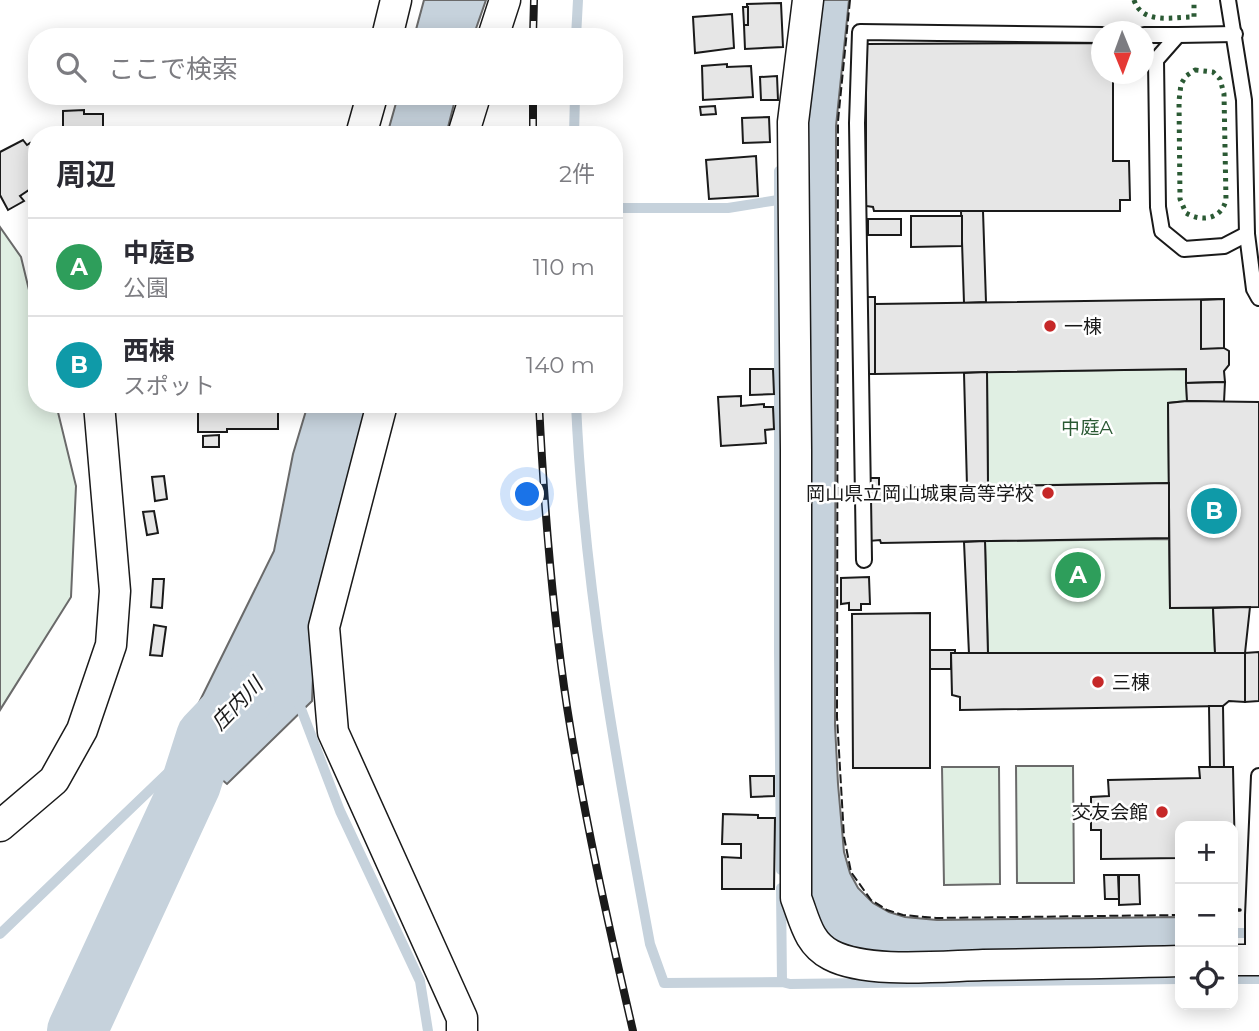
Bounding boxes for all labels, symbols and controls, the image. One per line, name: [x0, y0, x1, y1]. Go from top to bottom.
north arrow: [1091, 21, 1154, 84]
search box: [28, 28, 623, 105]
icon: search: [52, 48, 90, 86]
text: ここで検索: [108, 53, 238, 85]
text: 周辺: [56, 156, 116, 193]
text: 2件: [559, 160, 595, 188]
text: 中庭B: [123, 237, 195, 269]
text: A: [70, 253, 88, 281]
text: 110 m: [533, 253, 595, 281]
text: 公園: [123, 274, 169, 302]
place label: 一棟: [1064, 315, 1102, 338]
marker: 一棟: [1042, 318, 1058, 334]
text: 西棟: [123, 335, 175, 367]
text: B: [70, 351, 88, 379]
text: 140 m: [526, 351, 595, 379]
text: スポット: [123, 372, 215, 400]
park label: 中庭A: [1061, 416, 1113, 439]
your location: [510, 477, 544, 511]
place label: 岡山県立岡山城東高等学校: [806, 482, 1034, 505]
marker: 岡山県立岡山城東高等学校: [1040, 485, 1056, 501]
pin: B: [1191, 485, 1237, 537]
pin: A: [1055, 549, 1101, 601]
water label: 庄内川: [206, 671, 269, 735]
place label: 三棟: [1112, 671, 1150, 694]
marker: 三棟: [1090, 674, 1106, 690]
place label: 交友会館: [1072, 801, 1148, 824]
marker: 交友会館: [1154, 804, 1170, 820]
map controls: [1175, 821, 1238, 1010]
button: +: [1175, 821, 1238, 884]
button: −: [1175, 884, 1238, 947]
button: locate: [1175, 947, 1238, 1010]

